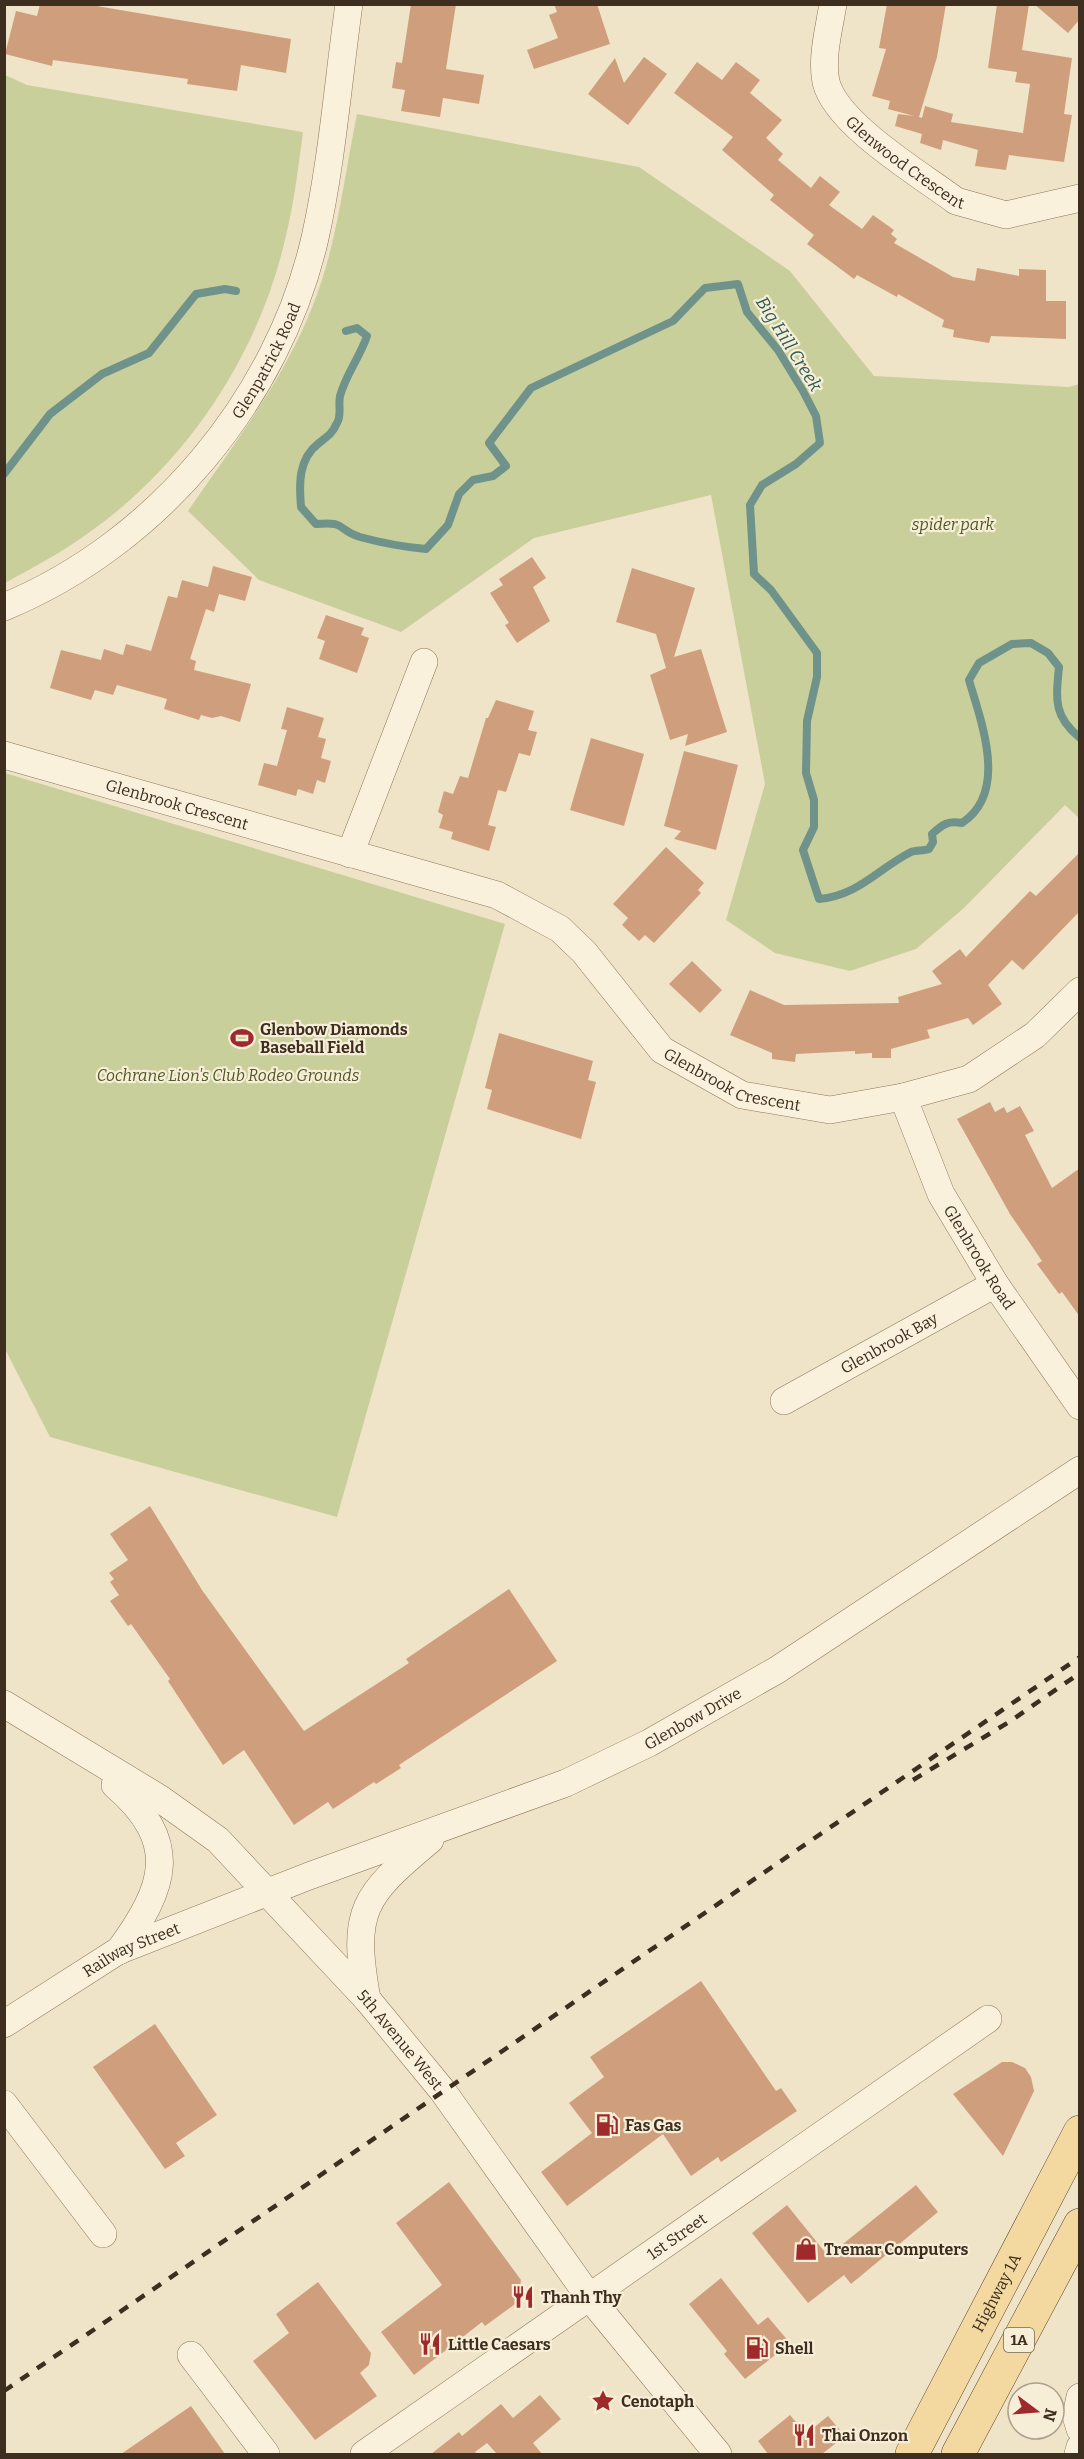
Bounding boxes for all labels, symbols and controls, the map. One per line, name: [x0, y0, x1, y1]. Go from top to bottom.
street label: Glenwood Crescent: [842, 112, 967, 212]
water label: Big Hill Creek: [751, 292, 827, 396]
street label: Glenpatrick Road: [228, 299, 304, 422]
park label: spider park: [912, 515, 995, 534]
street label: Glenbrook Crescent: [104, 775, 251, 833]
place label: Glenbow Diamonds Baseball Field: [260, 1020, 408, 1057]
sports icon: Glenbow Diamonds Baseball Field: [229, 1025, 255, 1051]
street label: Glenbrook Crescent: [661, 1044, 802, 1114]
park label: Cochrane Lion's Club Rodeo Grounds: [97, 1066, 360, 1085]
street label: Glenbrook Road: [940, 1201, 1019, 1313]
street label: Glenbrook Bay: [837, 1308, 941, 1377]
street label: Glenbow Drive: [640, 1683, 744, 1753]
street label: Railway Street: [79, 1918, 183, 1981]
street label: 5th Avenue West: [353, 1985, 447, 2094]
fuel station icon: Fas Gas: [594, 2112, 620, 2138]
place label: Fas Gas: [625, 2116, 682, 2135]
street label: 1st Street: [643, 2209, 710, 2263]
shop icon: Tremar Computers: [793, 2236, 819, 2262]
place label: Tremar Computers: [824, 2240, 969, 2259]
street label: Highway 1A: [968, 2250, 1025, 2335]
restaurant icon: Thanh Thy: [510, 2284, 536, 2310]
place label: Thanh Thy: [541, 2288, 621, 2307]
road number: 1A: [1004, 2328, 1034, 2352]
restaurant icon: Little Caesars: [417, 2331, 443, 2357]
place label: Little Caesars: [448, 2335, 551, 2354]
fuel station icon: Shell: [744, 2335, 770, 2361]
place label: Shell: [775, 2339, 813, 2358]
north arrow: [1006, 2381, 1066, 2441]
place icon: Cenotaph: [590, 2388, 616, 2414]
place label: Cenotaph: [621, 2392, 694, 2411]
text: N: [1039, 2406, 1061, 2424]
restaurant icon: Thai Onzon: [791, 2422, 817, 2448]
place label: Thai Onzon: [822, 2426, 909, 2445]

